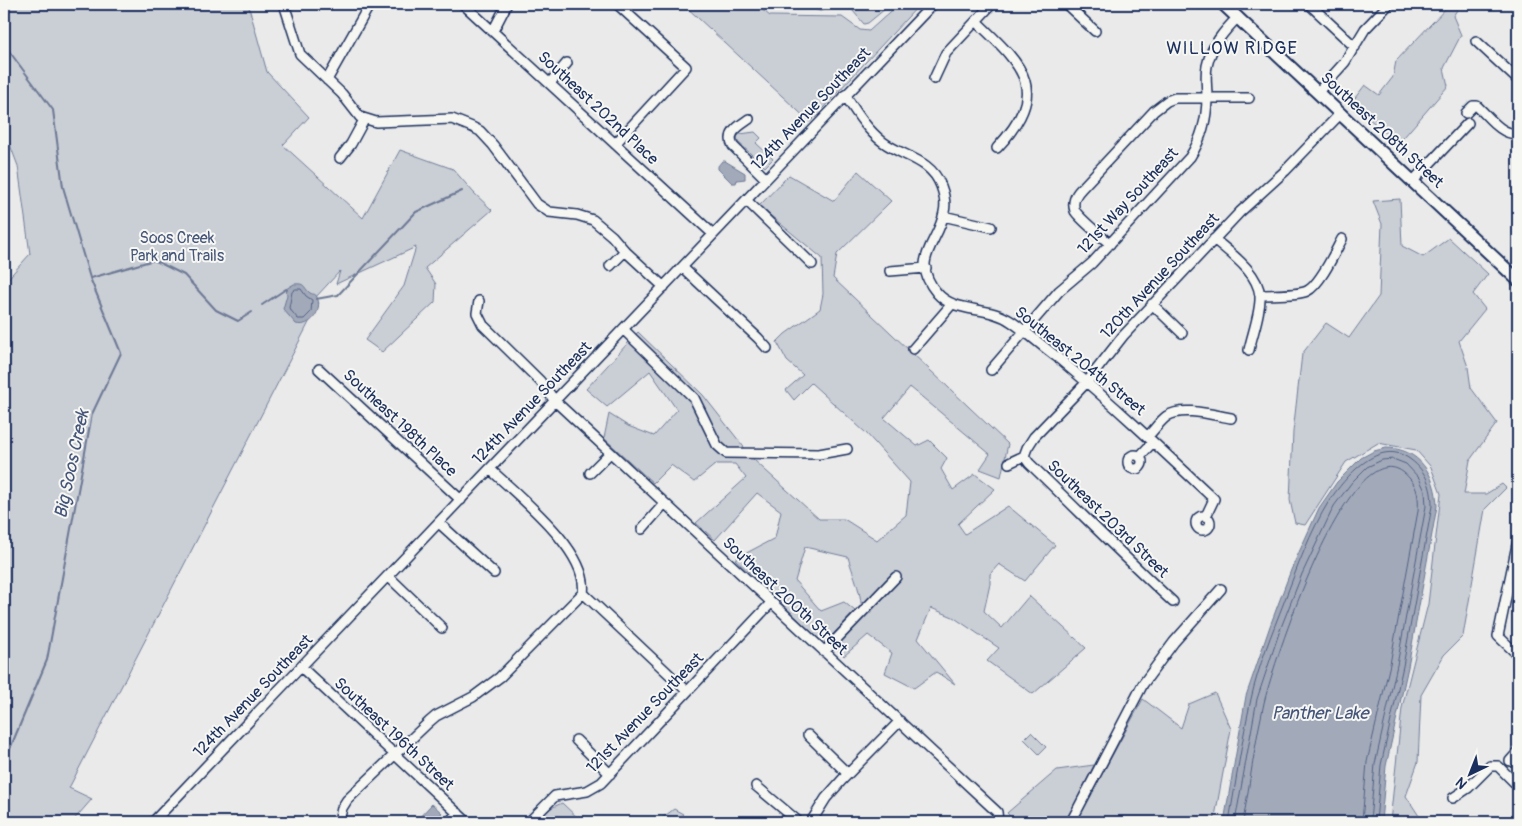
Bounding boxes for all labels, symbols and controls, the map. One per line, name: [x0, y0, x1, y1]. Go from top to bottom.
district label: WILLOW RIDGE: [1166, 37, 1298, 60]
street label: 124th Avenue Southeast: [747, 43, 875, 175]
street label: Southeast 202nd Place: [534, 47, 663, 169]
street label: Southeast 208th Street: [1316, 68, 1448, 193]
street label: 121st Way Southeast: [1073, 143, 1183, 259]
street label: 120th Avenue Southeast: [1096, 208, 1224, 343]
park label: Soos Creek Park and Trails: [130, 228, 224, 266]
street label: Southeast 204th Street: [1011, 302, 1150, 420]
street label: 124th Avenue Southeast: [468, 337, 596, 469]
street label: Southeast 198th Place: [339, 365, 461, 481]
water label: Big Soos Creek: [49, 406, 95, 520]
street label: Southeast 203rd Street: [1043, 456, 1173, 583]
street label: Southeast 200th Street: [718, 533, 852, 660]
street label: 124th Avenue Southeast: [189, 630, 317, 762]
street label: 121st Avenue Southeast: [582, 648, 708, 778]
street label: Southeast 196th Street: [330, 673, 459, 795]
water label: Panther Lake: [1272, 702, 1371, 725]
north arrow: [1444, 748, 1494, 798]
text: N: [1452, 774, 1471, 793]

